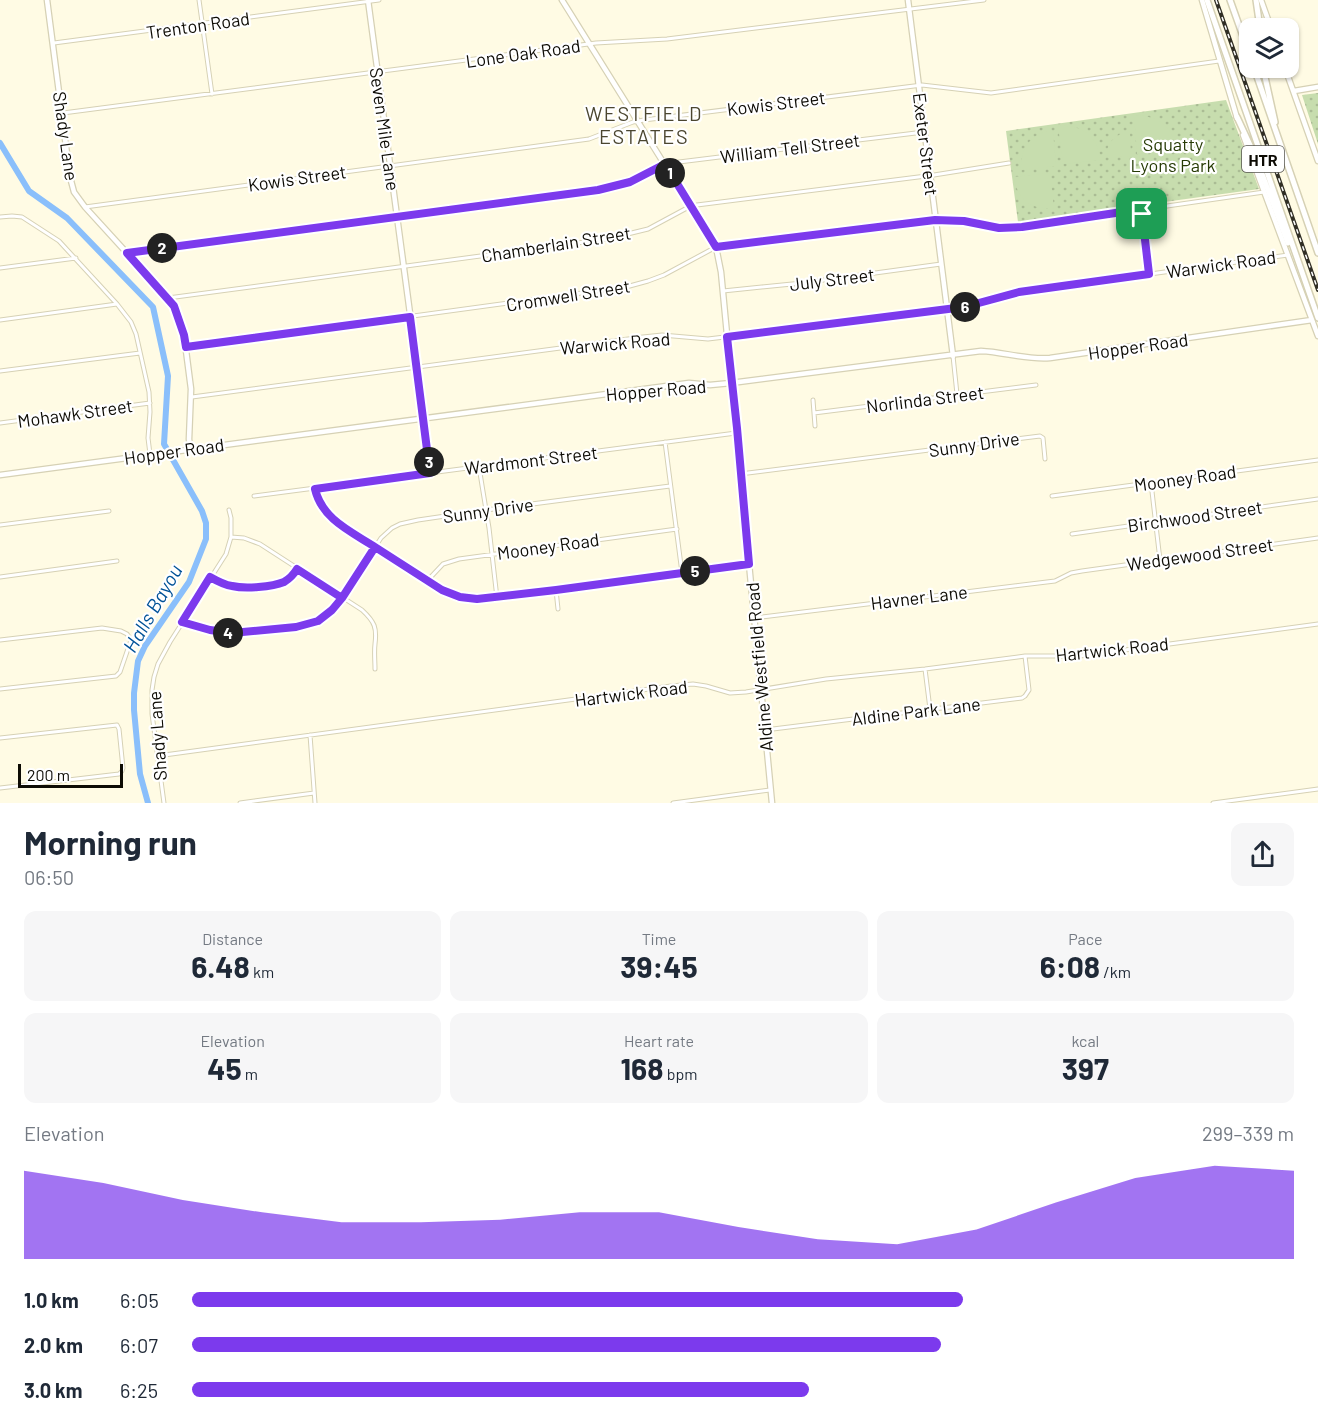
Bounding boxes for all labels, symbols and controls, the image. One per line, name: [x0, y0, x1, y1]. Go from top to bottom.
street label: Trenton Road: [145, 7, 251, 43]
map controls: [1239, 18, 1299, 78]
button: layers: [1239, 18, 1299, 78]
street label: Lone Oak Road: [464, 34, 582, 72]
street label: Seven Mile Lane: [365, 66, 405, 192]
street label: Kowis Street: [725, 86, 827, 120]
street label: Shady Lane: [49, 90, 83, 182]
street label: Exeter Street: [909, 91, 943, 197]
district label: WESTFIELD ESTATES: [585, 101, 703, 148]
street label: William Tell Street: [719, 129, 861, 167]
park label: Squatty Lyons Park: [1130, 133, 1216, 176]
road number: HTR: [1242, 146, 1284, 172]
pin: 1: [655, 158, 685, 188]
street label: Kowis Street: [246, 160, 348, 196]
text: 1: [667, 163, 673, 182]
pin: [1116, 188, 1167, 239]
icon: arrive: [1125, 197, 1158, 230]
street label: Chamberlain Street: [480, 221, 632, 267]
pin: 2: [147, 233, 177, 263]
text: 2: [158, 238, 166, 257]
street label: Warwick Road: [1165, 245, 1277, 283]
street label: July Street: [788, 263, 876, 295]
street label: Cromwell Street: [504, 274, 632, 316]
pin: 6: [950, 292, 980, 322]
text: 6: [961, 297, 969, 316]
street label: Warwick Road: [559, 327, 671, 359]
street label: Hopper Road: [1087, 328, 1189, 364]
street label: Hopper Road: [605, 375, 707, 405]
street label: Norlinda Street: [865, 381, 985, 417]
street label: Mohawk Street: [16, 394, 134, 432]
street label: Sunny Drive: [927, 427, 1021, 461]
street label: Hopper Road: [123, 433, 225, 469]
street label: Wardmont Street: [463, 441, 599, 479]
pin: 3: [414, 447, 444, 477]
text: 3: [425, 452, 433, 471]
street label: Mooney Road: [1132, 460, 1238, 496]
street label: Sunny Drive: [441, 493, 535, 527]
street label: Birchwood Street: [1126, 496, 1264, 536]
street label: Mooney Road: [495, 528, 601, 564]
street label: Wedgewood Street: [1125, 533, 1275, 575]
pin: 5: [680, 556, 710, 586]
water label: Halls Bayou: [117, 560, 187, 656]
text: 5: [691, 561, 699, 580]
street label: Havner Lane: [869, 580, 969, 614]
street label: Aldine Westfield Road: [741, 581, 777, 753]
pin: 4: [213, 618, 243, 648]
text: 4: [223, 623, 233, 642]
street label: Hartwick Road: [1054, 632, 1170, 666]
street label: Hartwick Road: [573, 675, 689, 711]
street label: Shady Lane: [143, 690, 171, 782]
street label: Aldine Park Lane: [850, 692, 982, 730]
scale bar: [18, 761, 123, 788]
text: 200 m: [27, 765, 70, 784]
text: Morning run: [24, 822, 197, 862]
button: share: [1231, 823, 1294, 886]
text: 06:50: [24, 865, 74, 889]
text: Distance: [202, 929, 263, 948]
text: Time: [642, 929, 676, 948]
text: Pace: [1068, 929, 1103, 948]
text: 6.48: [191, 948, 250, 984]
text: 39:45: [620, 948, 698, 984]
text: 6:08: [1040, 948, 1100, 984]
text: km: [250, 962, 274, 981]
text: /km: [1100, 962, 1131, 981]
text: Elevation: [200, 1031, 265, 1050]
text: Heart rate: [624, 1031, 694, 1050]
text: kcal: [1071, 1031, 1099, 1050]
text: 45: [207, 1050, 242, 1086]
text: 168: [621, 1050, 663, 1086]
text: 397: [1062, 1050, 1109, 1086]
text: m: [242, 1064, 258, 1083]
text: bpm: [663, 1064, 697, 1083]
text: Elevation: [24, 1121, 105, 1145]
text: 299–339 m: [1202, 1121, 1294, 1145]
text: 1.0 km: [24, 1288, 79, 1312]
text: 6:05: [120, 1288, 159, 1312]
text: 2.0 km: [24, 1333, 83, 1357]
text: 6:07: [120, 1333, 158, 1357]
text: 3.0 km: [24, 1378, 82, 1402]
text: 6:25: [120, 1378, 158, 1402]

